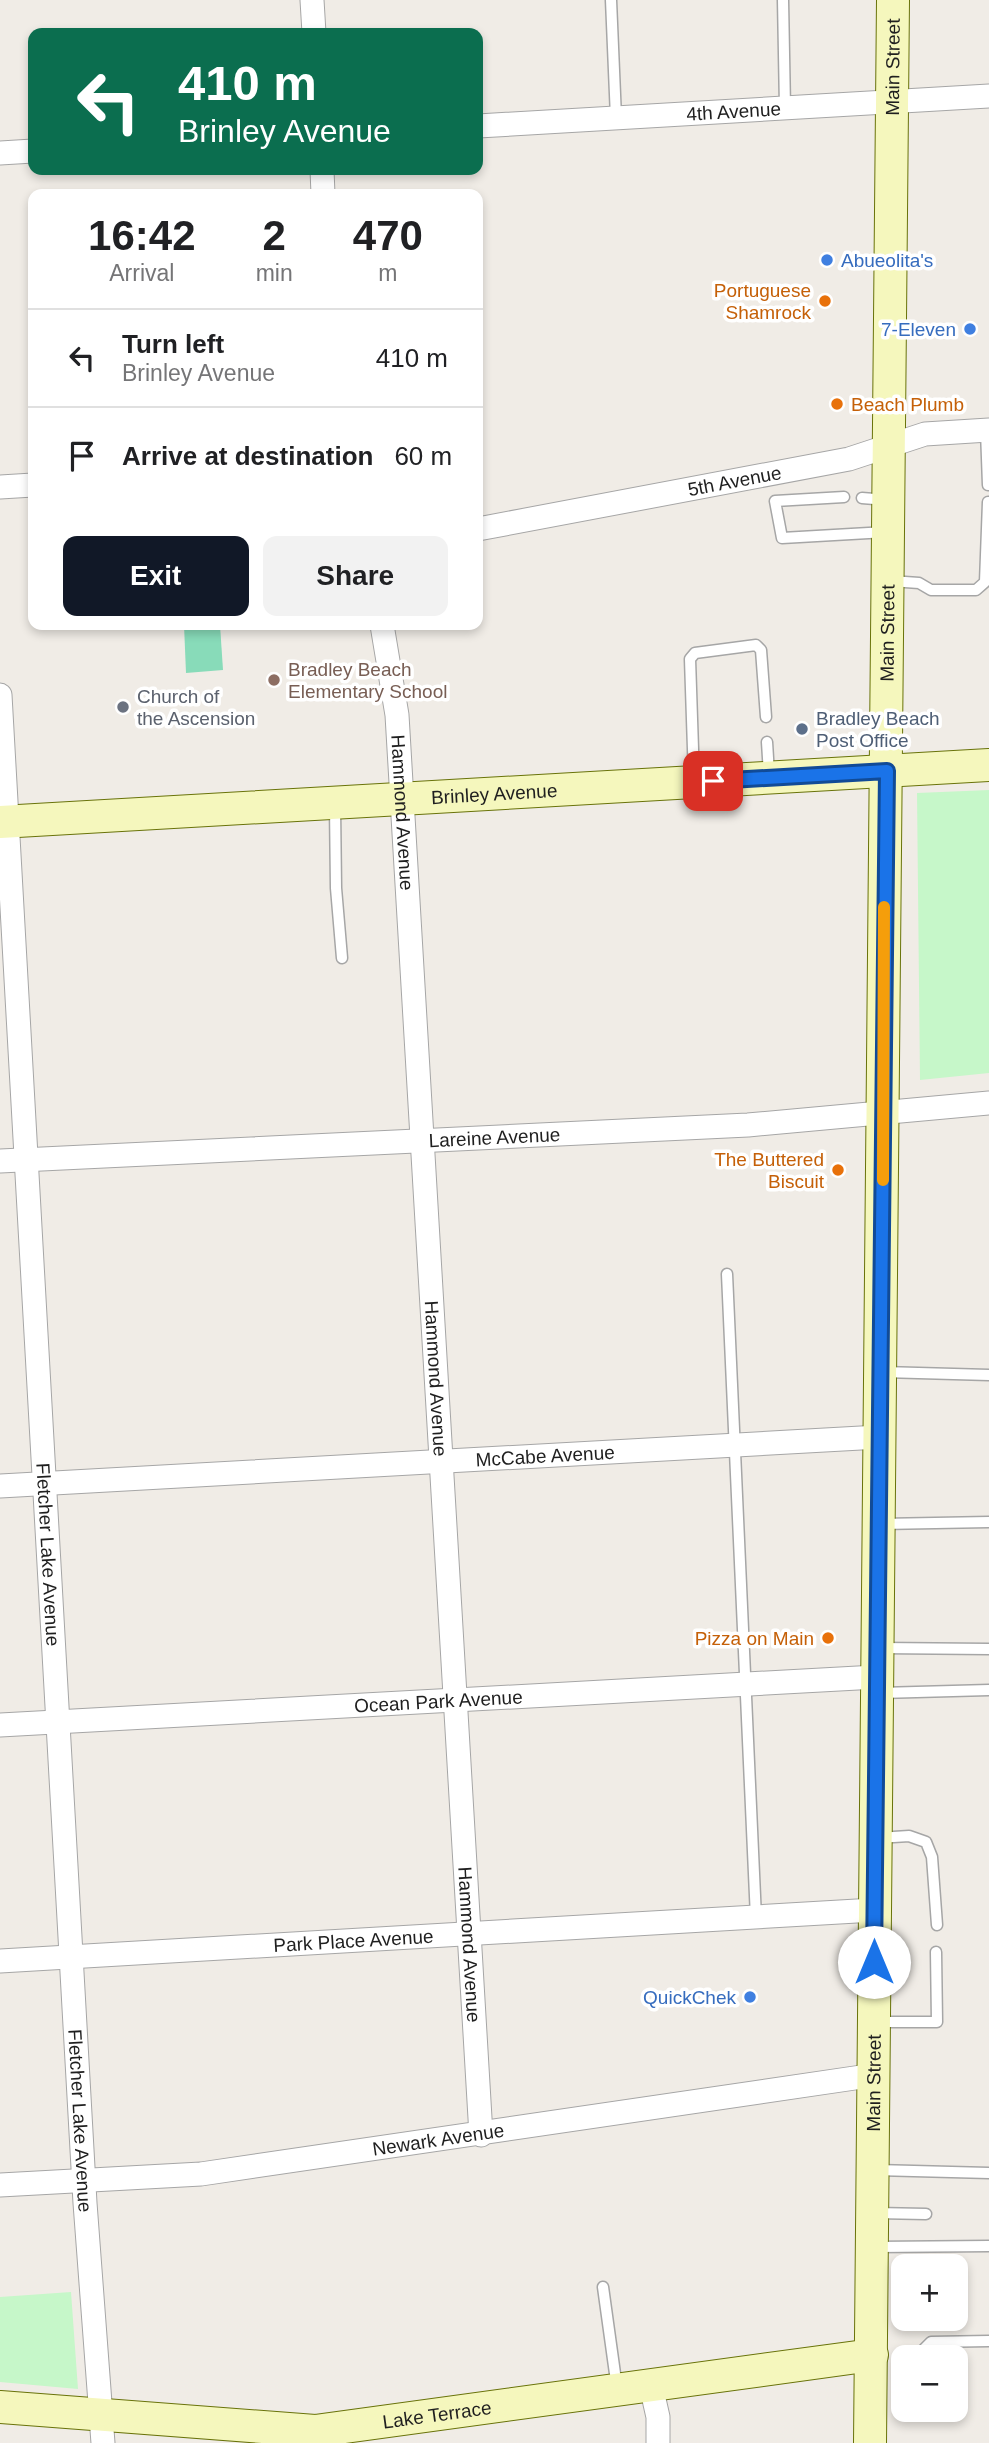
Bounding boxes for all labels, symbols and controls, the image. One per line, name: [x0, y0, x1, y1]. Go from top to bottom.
street label: Main Street: [881, 18, 903, 116]
icon: left: [63, 56, 154, 147]
text: 410 m: [178, 56, 317, 110]
street label: 4th Avenue: [686, 98, 782, 124]
text: Brinley Avenue: [178, 113, 391, 149]
text: 16:42: [88, 212, 196, 259]
text: 2: [262, 212, 286, 259]
text: 470: [353, 212, 423, 259]
place label: Abueolita's: [841, 250, 933, 271]
marker: Abueolita's: [819, 252, 835, 268]
text: Arrival: [109, 260, 174, 286]
text: min: [256, 260, 293, 286]
text: m: [378, 260, 397, 286]
place label: Portuguese Shamrock: [714, 280, 811, 323]
marker: Portuguese Shamrock: [817, 293, 833, 309]
place label: 7-Eleven: [881, 319, 956, 340]
marker: 7-Eleven: [962, 321, 978, 337]
text: Turn left: [122, 329, 224, 359]
icon: left: [63, 339, 101, 377]
text: 410 m: [376, 343, 448, 373]
text: Brinley Avenue: [122, 360, 275, 386]
place label: Beach Plumb: [851, 394, 964, 415]
marker: Beach Plumb: [829, 396, 845, 412]
icon: arrive: [63, 437, 101, 475]
text: Arrive at destination: [122, 441, 373, 471]
text: 60 m: [394, 441, 452, 471]
street label: 5th Avenue: [686, 461, 783, 500]
button: Exit: [63, 536, 249, 616]
button: Share: [263, 536, 448, 616]
street label: Main Street: [876, 584, 898, 682]
place label: Bradley Beach Elementary School: [288, 659, 447, 702]
marker: Bradley Beach Elementary School: [266, 672, 282, 688]
place label: Church of the Ascension: [137, 686, 255, 729]
marker: Church of the Ascension: [115, 699, 131, 715]
place label: Bradley Beach Post Office: [816, 708, 940, 751]
marker: Bradley Beach Post Office: [794, 721, 810, 737]
street label: Hammond Avenue: [388, 734, 418, 891]
pin: [683, 751, 743, 811]
icon: arrive: [694, 762, 732, 800]
street label: Brinley Avenue: [430, 779, 558, 808]
street label: Lareine Avenue: [428, 1124, 561, 1151]
place label: The Buttered Biscuit: [714, 1149, 825, 1192]
marker: The Buttered Biscuit: [830, 1162, 846, 1178]
street label: Hammond Avenue: [421, 1300, 451, 1457]
street label: McCabe Avenue: [475, 1441, 615, 1470]
street label: Fletcher Lake Avenue: [33, 1462, 64, 1647]
place label: Pizza on Main: [695, 1628, 814, 1649]
marker: Pizza on Main: [820, 1630, 836, 1646]
street label: Ocean Park Avenue: [354, 1686, 523, 1716]
street label: Hammond Avenue: [455, 1866, 485, 2023]
street label: Park Place Avenue: [273, 1925, 434, 1956]
position arrow: [837, 1925, 911, 1999]
place label: QuickChek: [643, 1987, 737, 2008]
marker: QuickChek: [742, 1989, 758, 2005]
street label: Fletcher Lake Avenue: [65, 2028, 96, 2213]
street label: Main Street: [862, 2034, 884, 2132]
street label: Newark Avenue: [371, 2119, 505, 2159]
map controls: [891, 2254, 968, 2422]
button: +: [891, 2254, 968, 2331]
button: −: [891, 2345, 968, 2422]
street label: Lake Terrace: [381, 2397, 493, 2432]

